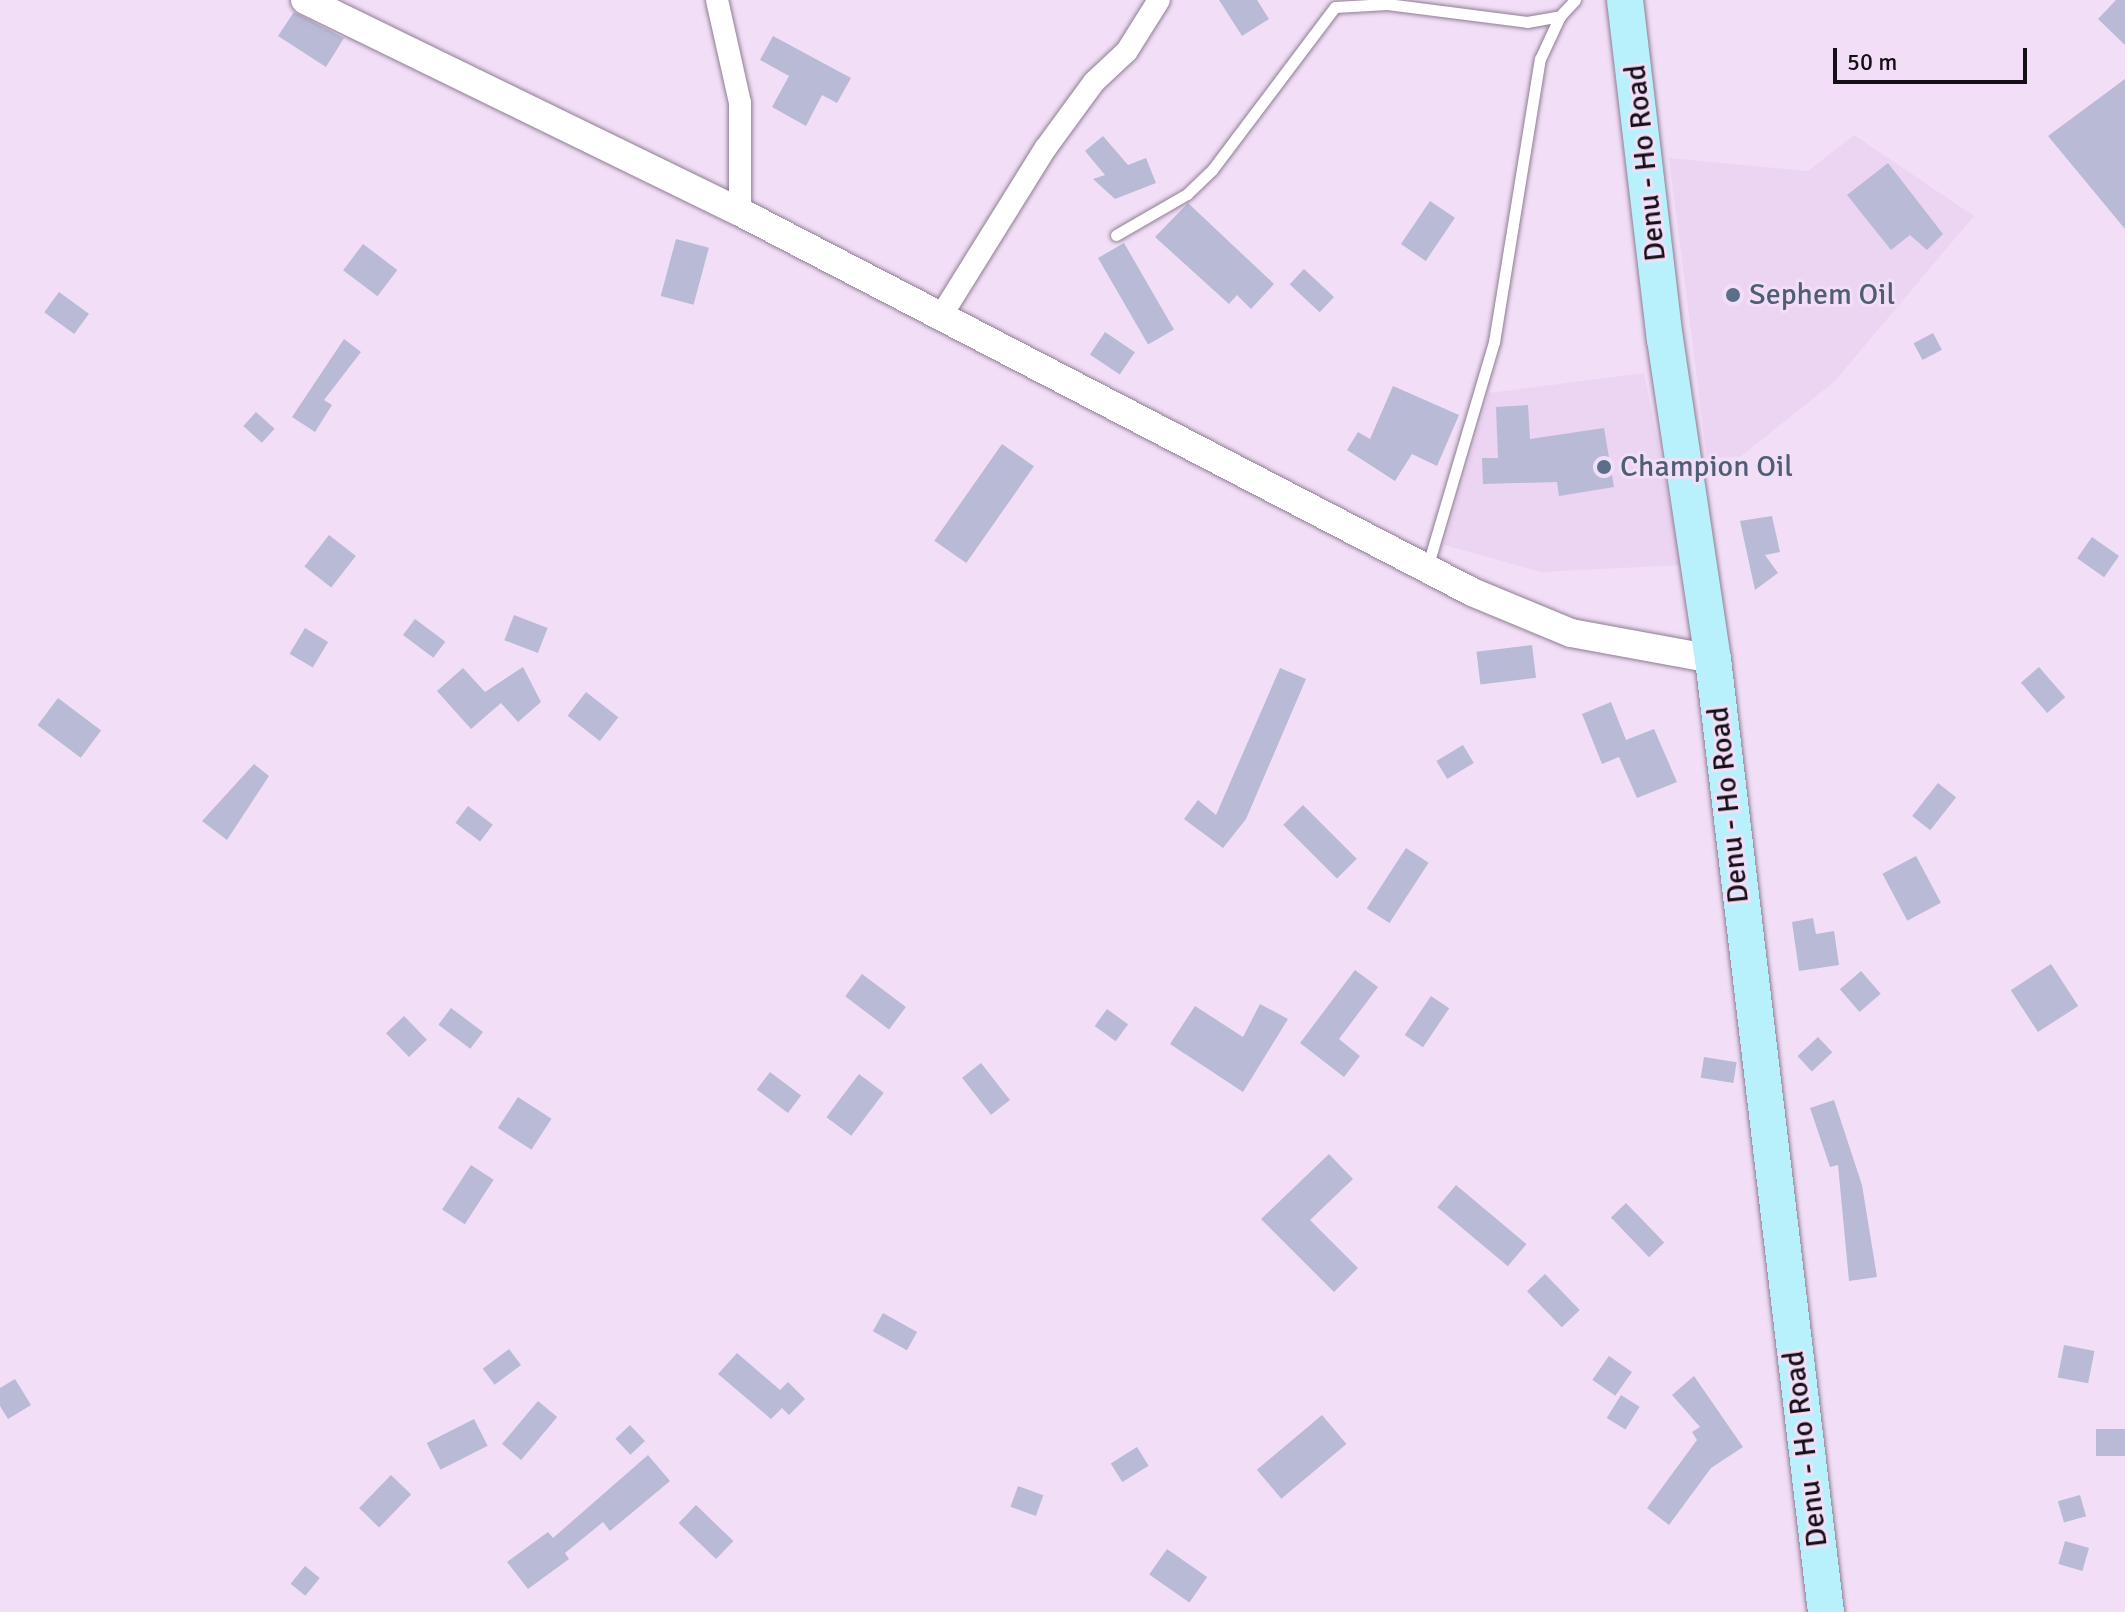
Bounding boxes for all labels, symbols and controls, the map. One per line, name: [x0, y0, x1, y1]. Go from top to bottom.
scale bar: [1837, 32, 2031, 82]
text: 50 m: [1847, 47, 1897, 77]
street label: Denu - Ho Road: [1618, 63, 1674, 263]
place label: Sephem Oil: [1749, 277, 1895, 313]
marker: Sephem Oil: [1724, 286, 1742, 304]
place label: Champion Oil: [1620, 449, 1793, 485]
marker: Champion Oil: [1595, 458, 1613, 476]
street label: Denu - Ho Road: [1701, 705, 1757, 905]
street label: Denu - Ho Road: [1776, 1349, 1836, 1549]

